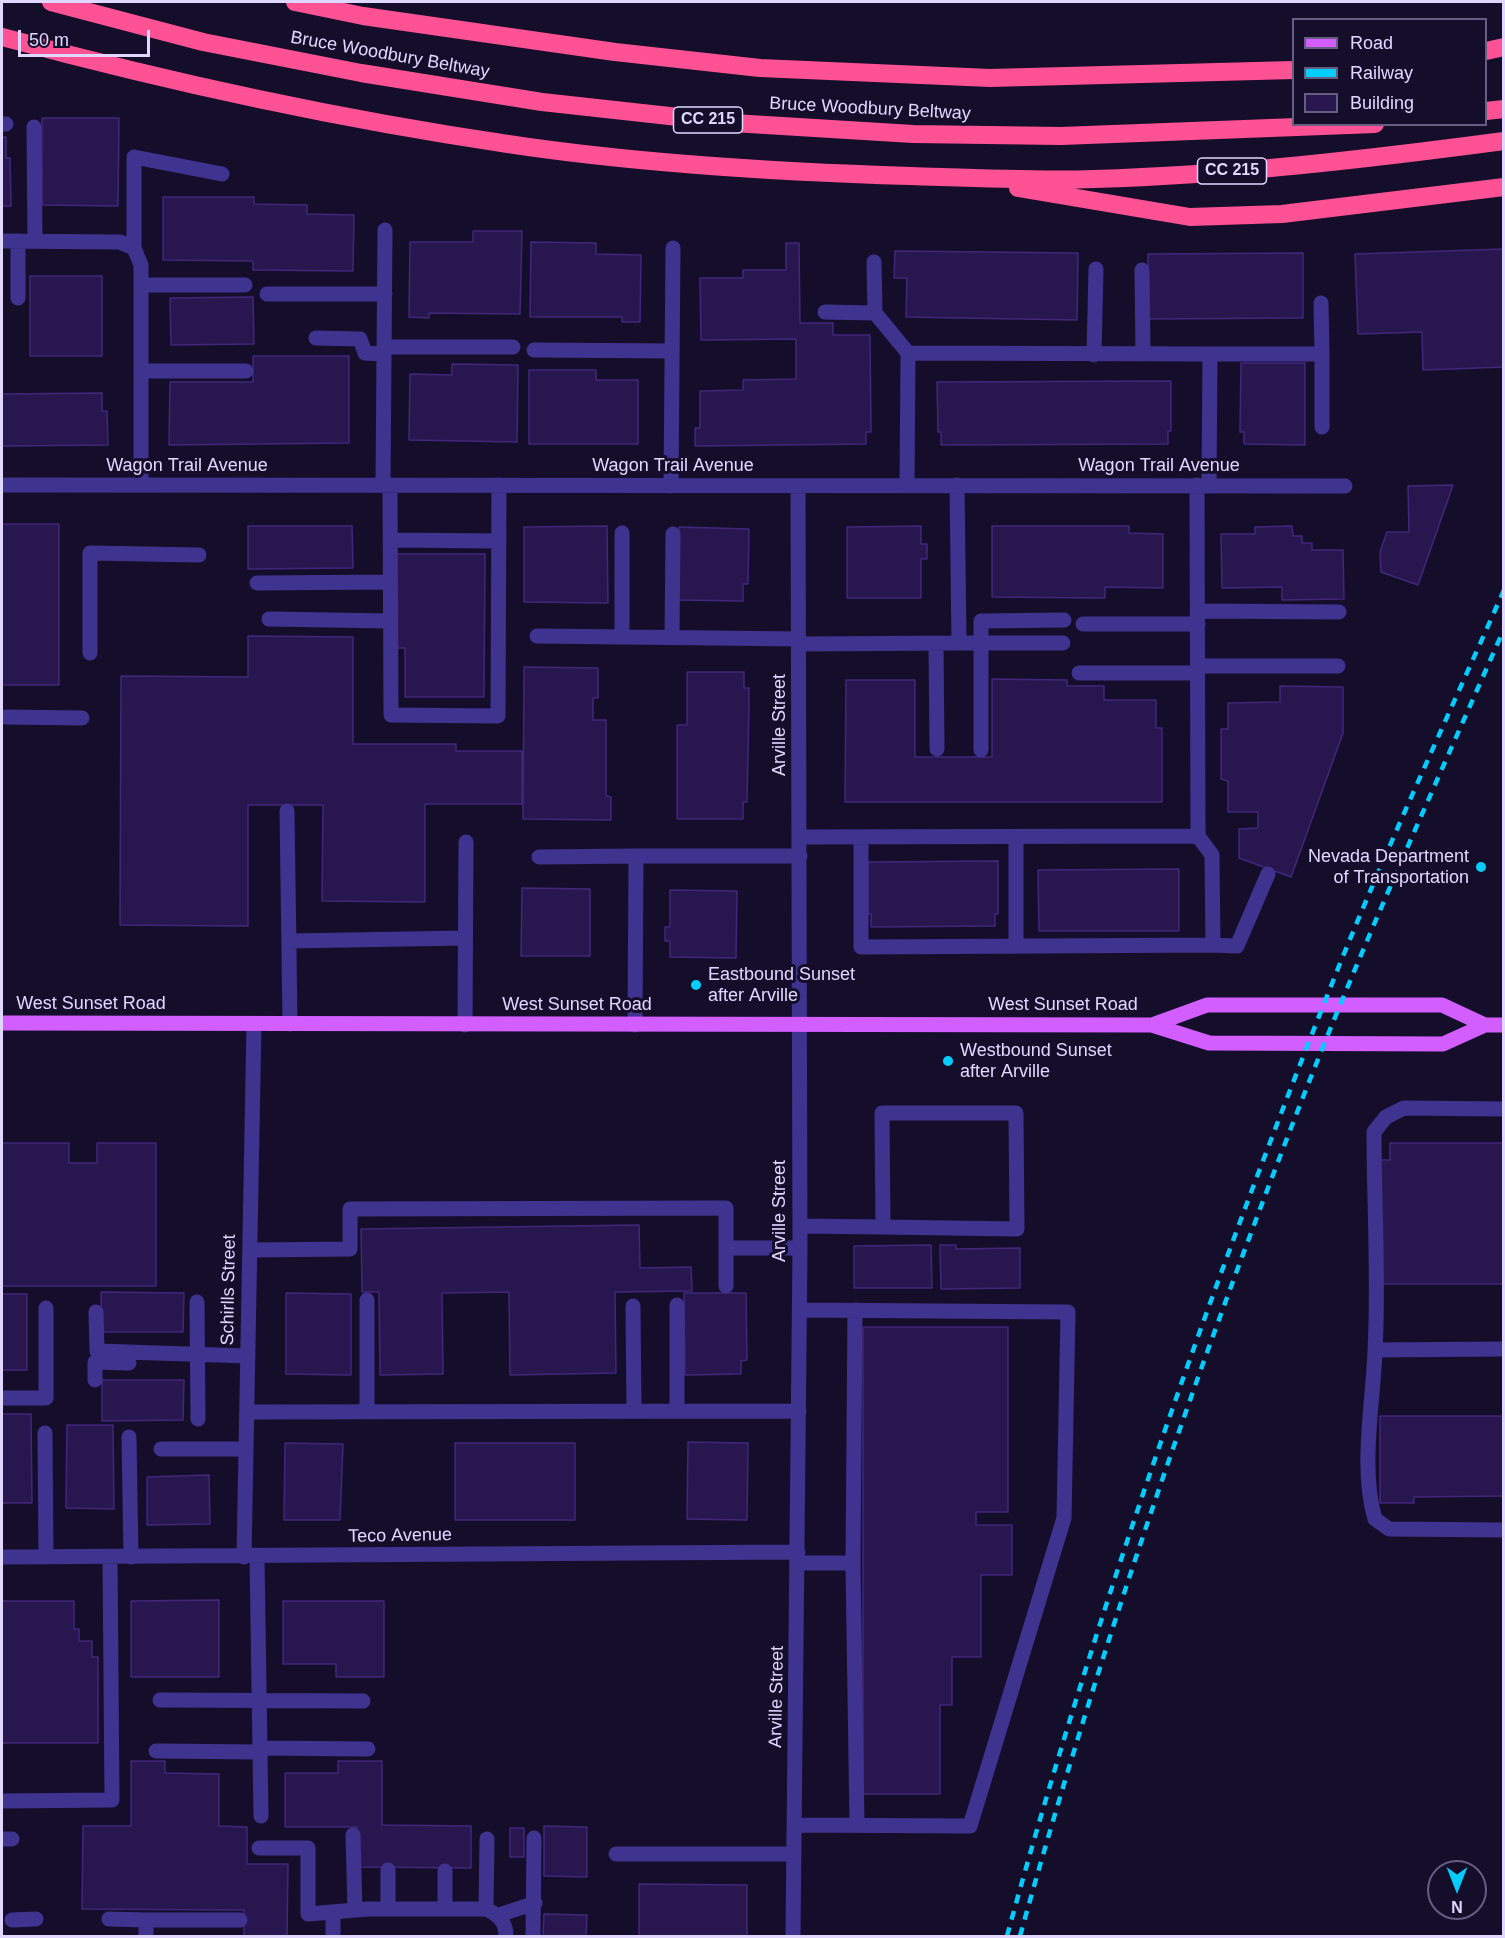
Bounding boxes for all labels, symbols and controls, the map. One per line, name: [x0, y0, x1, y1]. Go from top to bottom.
scale bar: [21, 18, 153, 56]
legend: [1292, 18, 1487, 126]
street label: Bruce Woodbury Beltway: [289, 27, 491, 83]
text: 50 m: [29, 30, 69, 50]
text: Road: [1350, 33, 1393, 53]
text: Railway: [1350, 63, 1413, 83]
street label: Bruce Woodbury Beltway: [769, 93, 971, 125]
text: Building: [1350, 93, 1414, 113]
road number: CC 215: [674, 107, 742, 133]
road number: CC 215: [1198, 158, 1266, 184]
street label: Wagon Trail Avenue: [106, 455, 268, 477]
street label: Wagon Trail Avenue: [592, 455, 754, 477]
street label: Wagon Trail Avenue: [1078, 455, 1240, 477]
street label: Arville Street: [769, 674, 791, 776]
place label: Nevada Department of Transportation: [1308, 846, 1469, 888]
marker: Nevada Department of Transportation: [1474, 860, 1488, 874]
place label: Eastbound Sunset after Arville: [708, 964, 855, 1006]
marker: Eastbound Sunset after Arville: [689, 978, 703, 992]
street label: West Sunset Road: [16, 993, 166, 1015]
street label: West Sunset Road: [502, 994, 652, 1016]
street label: West Sunset Road: [988, 994, 1138, 1016]
place label: Westbound Sunset after Arville: [960, 1040, 1112, 1082]
marker: Westbound Sunset after Arville: [941, 1054, 955, 1068]
street label: Arville Street: [769, 1160, 791, 1262]
street label: Schirlls Street: [217, 1234, 241, 1346]
street label: Teco Avenue: [348, 1524, 452, 1548]
street label: Arville Street: [765, 1646, 789, 1748]
north arrow: [1427, 1860, 1487, 1920]
text: N: [1451, 1898, 1463, 1915]

